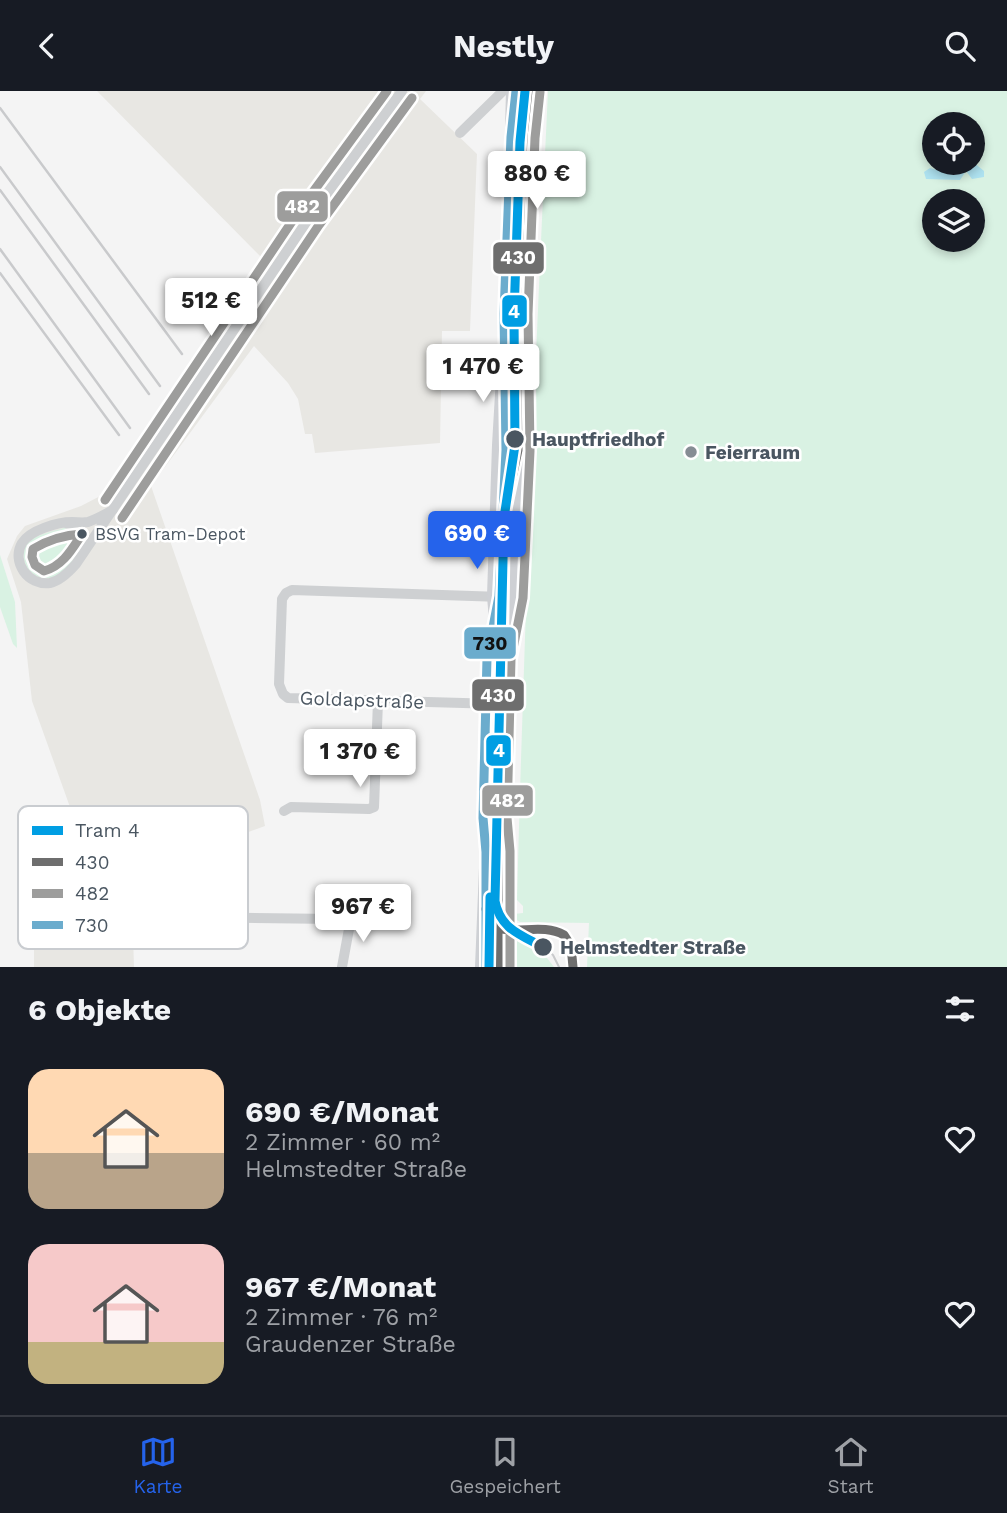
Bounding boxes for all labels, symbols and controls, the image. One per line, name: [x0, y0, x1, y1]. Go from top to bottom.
icon: back: [28, 27, 66, 65]
text: Nestly: [453, 27, 554, 65]
icon: search: [941, 27, 979, 65]
map controls: [922, 112, 985, 252]
button: locate: [922, 112, 985, 175]
pin: 880 €: [488, 151, 586, 211]
text: 880 €: [504, 160, 570, 187]
button: layers: [922, 189, 985, 252]
line badge: 482: [276, 190, 329, 223]
text: 482: [284, 195, 320, 218]
line badge: 430: [492, 241, 545, 275]
text: 430: [500, 246, 536, 269]
pin: 512 €: [162, 279, 260, 338]
text: 512 €: [181, 287, 241, 314]
line badge: 4: [501, 294, 528, 328]
text: 4: [508, 300, 520, 323]
pin: 1 470 €: [418, 345, 548, 404]
text: 1 470 €: [442, 353, 524, 380]
marker: Hauptfriedhof: [504, 428, 526, 450]
place label: Hauptfriedhof: [532, 428, 664, 451]
place label: Feierraum: [705, 441, 800, 464]
marker: Feierraum: [683, 444, 699, 460]
pin: 690 €: [428, 511, 526, 571]
text: 690 €: [444, 520, 510, 547]
place label: BSVG Tram-Depot: [95, 524, 245, 544]
marker: BSVG Tram-Depot: [75, 527, 89, 541]
line badge: 730: [463, 626, 517, 660]
text: 730: [472, 632, 508, 655]
line badge: 430: [471, 678, 525, 712]
text: 430: [480, 684, 516, 707]
street label: Goldapstraße: [299, 686, 425, 714]
pin: 1 370 €: [295, 729, 425, 789]
line badge: 4: [485, 734, 512, 767]
text: 1 370 €: [320, 738, 400, 765]
text: 4: [493, 739, 505, 762]
line badge: 482: [481, 784, 534, 817]
text: 482: [489, 789, 525, 812]
legend: [18, 806, 248, 949]
text: Tram 4: [75, 819, 140, 842]
text: 430: [75, 851, 110, 874]
text: 482: [75, 882, 109, 905]
pin: 967 €: [314, 885, 412, 944]
text: 967 €: [331, 893, 395, 920]
text: 730: [75, 914, 109, 937]
marker: Helmstedter Straße: [532, 936, 554, 958]
place label: Helmstedter Straße: [560, 936, 746, 959]
icon: filters: [941, 990, 979, 1028]
text: 6 Objekte: [28, 992, 171, 1027]
text: 690 €/Monat: [245, 1094, 439, 1129]
icon: home: [84, 1097, 168, 1181]
icon: heart: [941, 1120, 979, 1158]
text: 2 Zimmer · 60 m²: [245, 1129, 440, 1156]
text: Helmstedter Straße: [245, 1156, 467, 1183]
text: 967 €/Monat: [245, 1269, 436, 1304]
icon: home: [84, 1272, 168, 1356]
icon: heart: [941, 1295, 979, 1333]
text: 2 Zimmer · 76 m²: [245, 1304, 437, 1331]
text: Graudenzer Straße: [245, 1331, 456, 1358]
tab: Karte: [133, 1433, 183, 1498]
tab: Gespeichert: [449, 1433, 561, 1498]
tab: Start: [828, 1433, 874, 1498]

